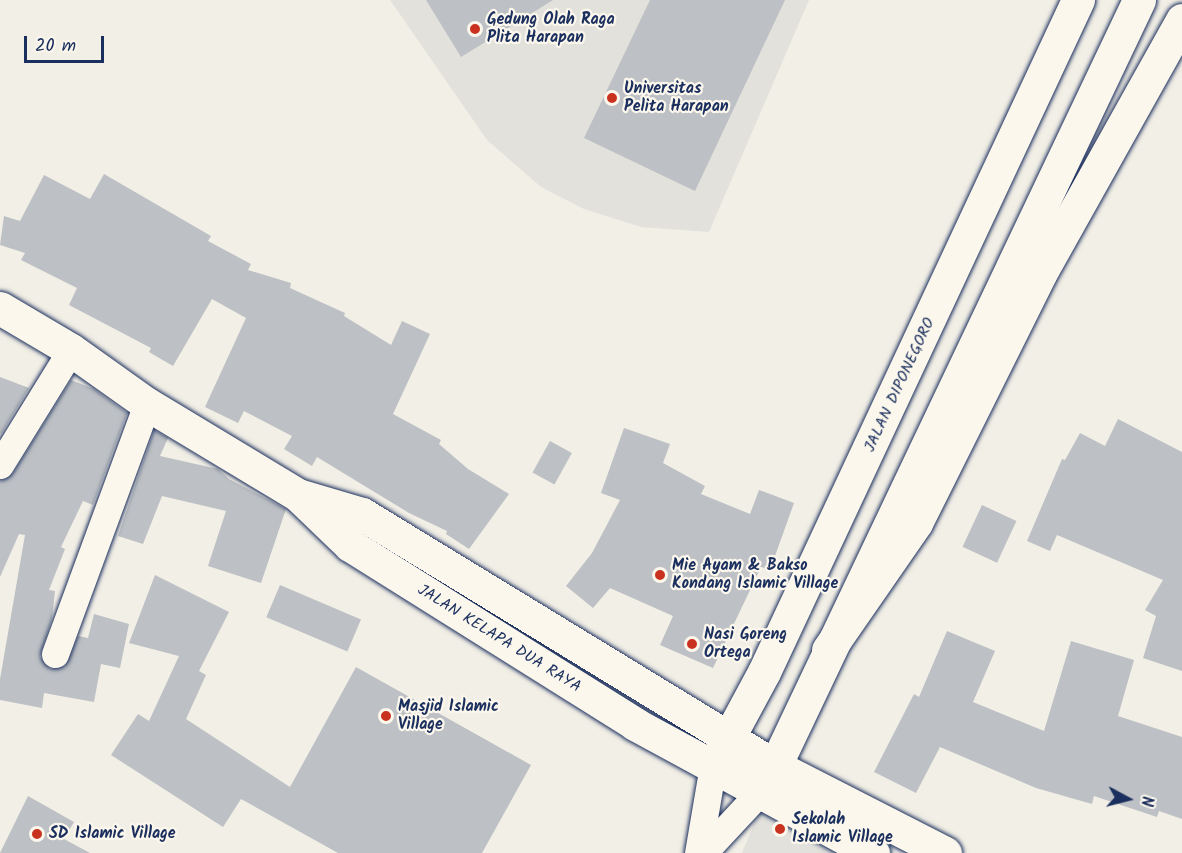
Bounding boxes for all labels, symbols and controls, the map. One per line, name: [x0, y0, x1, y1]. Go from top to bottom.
place label: Gedung Olah Raga Plita Harapan: [487, 10, 615, 48]
marker: Gedung Olah Raga Plita Harapan: [468, 22, 482, 36]
scale bar: [27, 24, 106, 62]
text: 20 m: [35, 32, 76, 61]
place label: Universitas Pelita Harapan: [624, 79, 729, 117]
marker: Universitas Pelita Harapan: [605, 91, 619, 105]
street label: JALAN DIPONEGORO: [861, 315, 939, 455]
place label: Mie Ayam & Bakso Kondang Islamic Village: [672, 556, 838, 594]
marker: Mie Ayam & Bakso Kondang Islamic Village: [653, 568, 667, 582]
street label: JALAN KELAPA DUA RAYA: [414, 581, 584, 697]
place label: Nasi Goreng Ortega: [704, 625, 787, 663]
marker: Nasi Goreng Ortega: [685, 637, 699, 651]
place label: Masjid Islamic Village: [398, 697, 499, 735]
marker: Masjid Islamic Village: [379, 709, 393, 723]
north arrow: [1098, 769, 1158, 829]
text: N: [1133, 795, 1159, 808]
place label: Sekolah Islamic Village: [792, 810, 893, 848]
marker: Sekolah Islamic Village: [773, 822, 787, 836]
place label: SD Islamic Village: [49, 824, 176, 844]
marker: SD Islamic Village: [30, 827, 44, 841]

